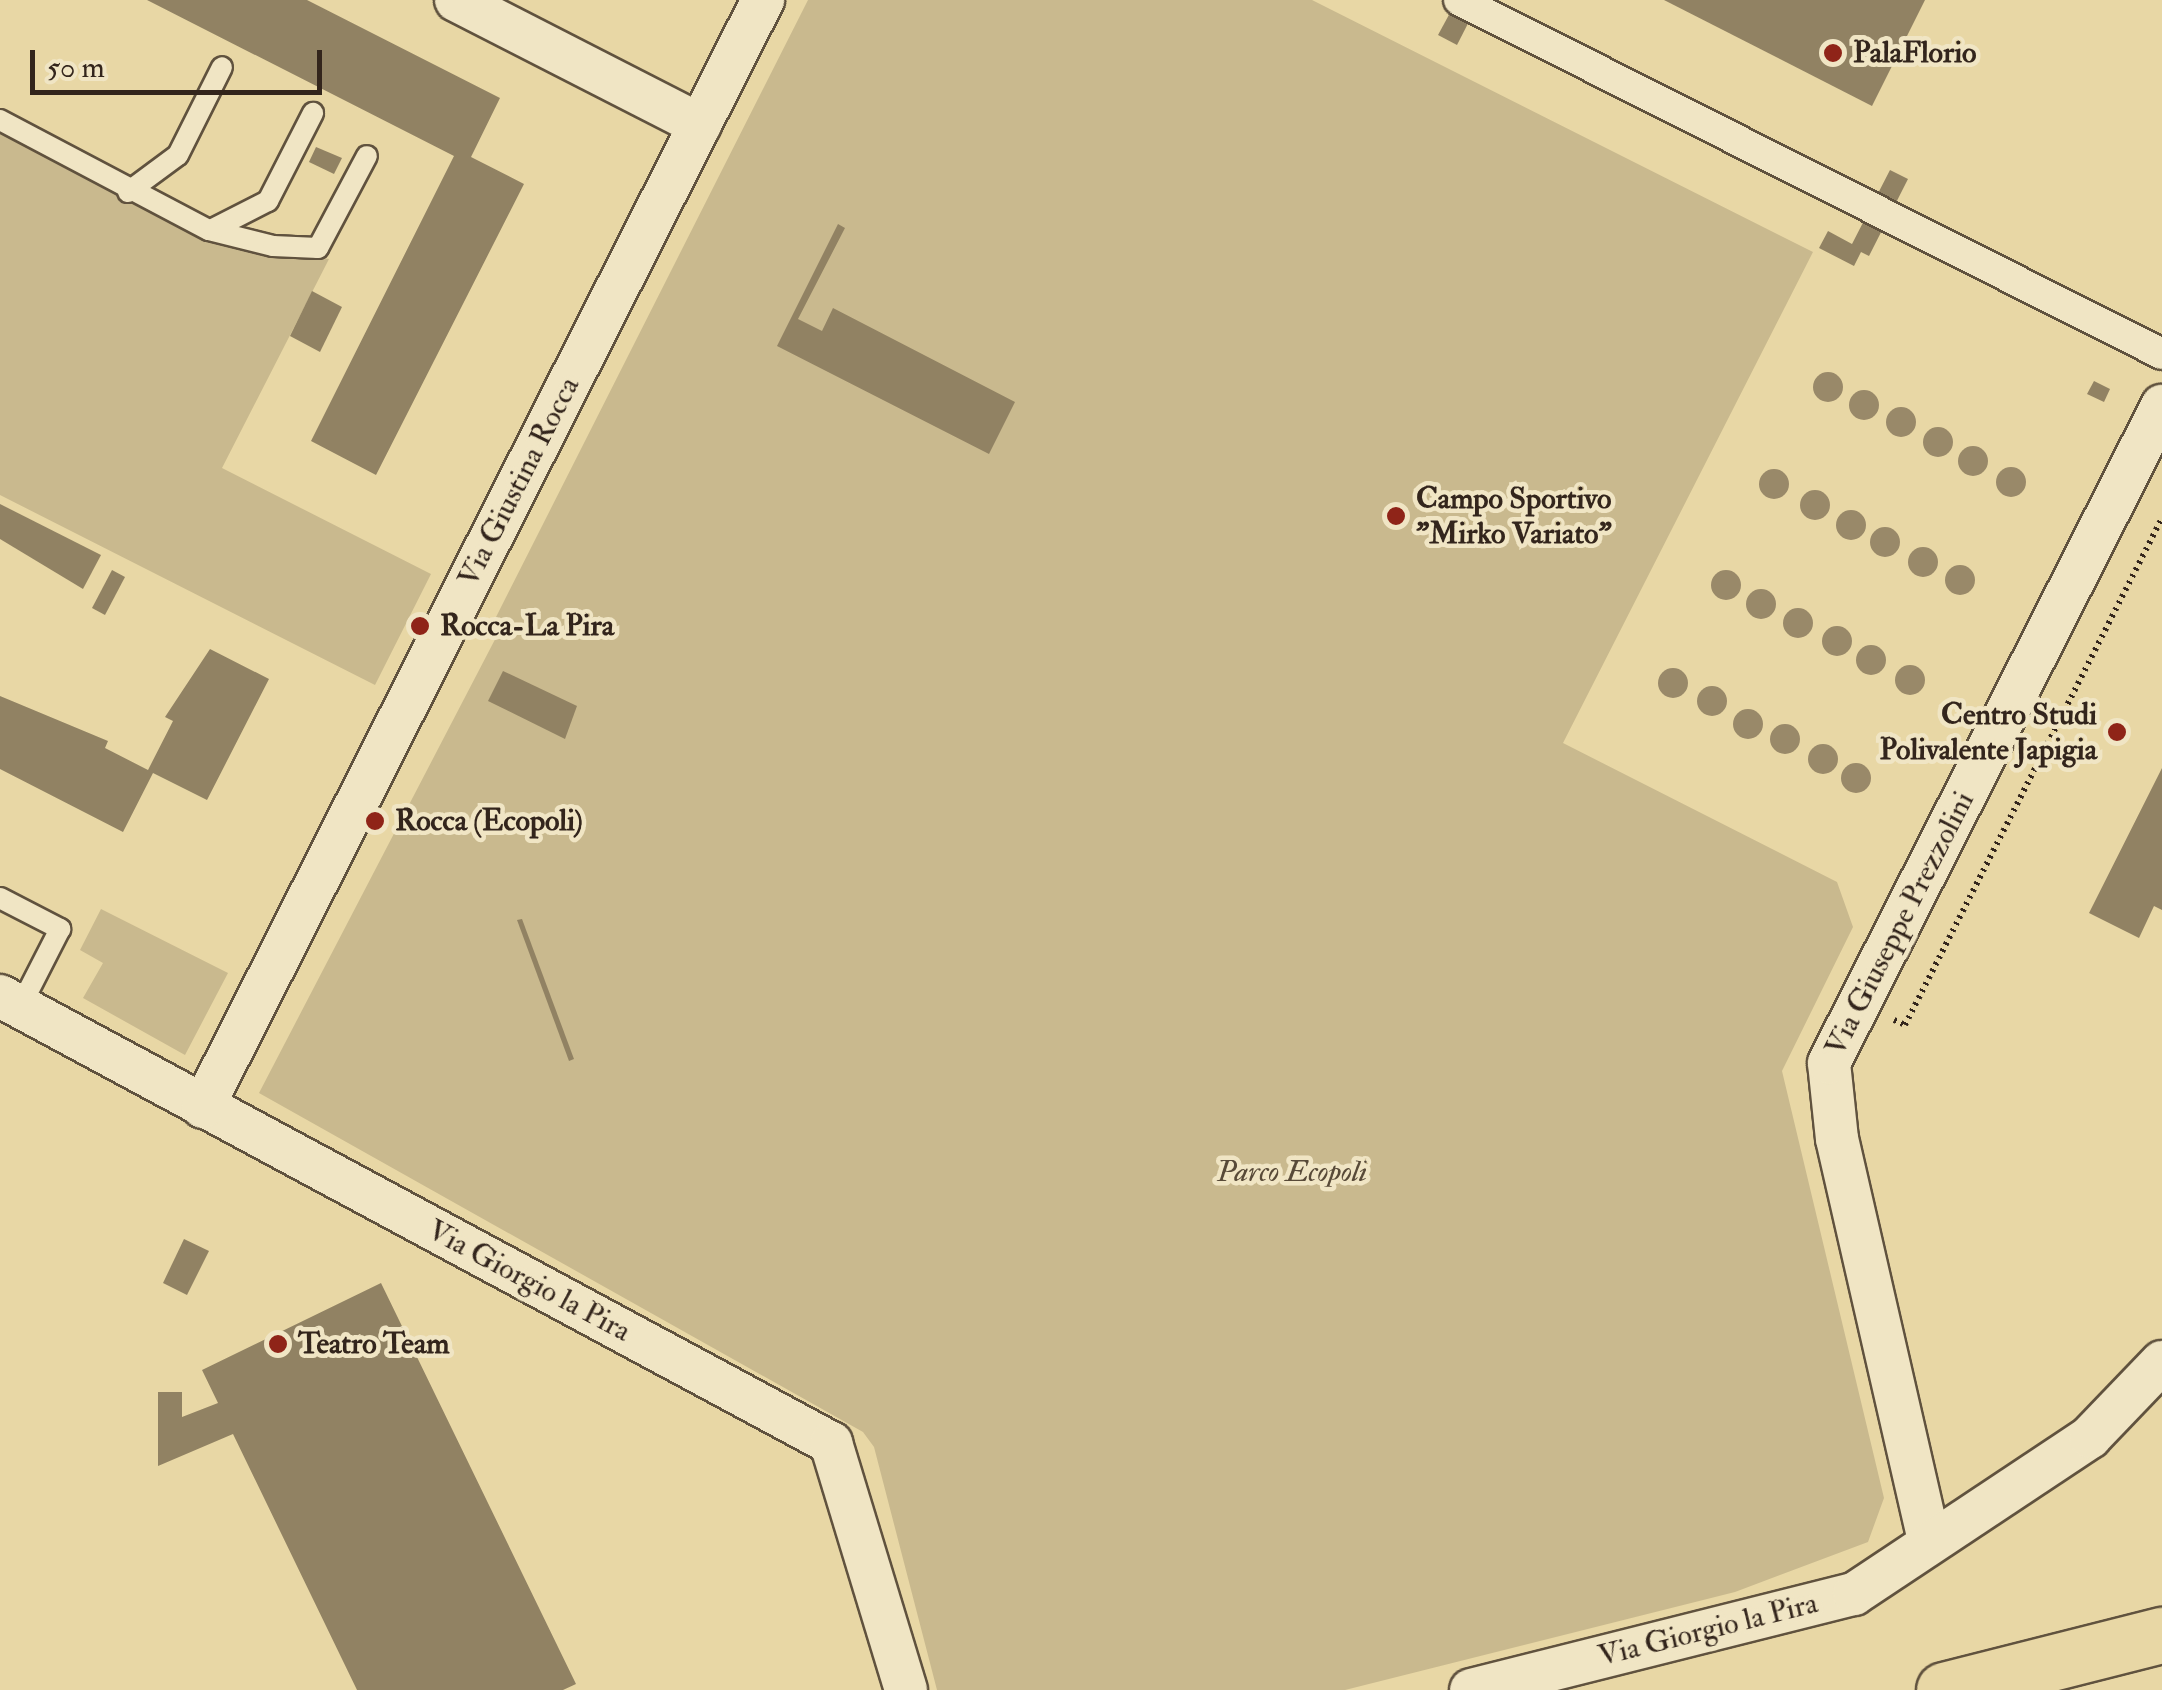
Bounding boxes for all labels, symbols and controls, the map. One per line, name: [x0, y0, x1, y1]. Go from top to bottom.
scale bar: [35, 30, 328, 92]
place label: PalaFlorio: [1853, 35, 1976, 71]
marker: PalaFlorio: [1822, 42, 1844, 64]
text: 50 m: [47, 49, 105, 86]
street label: Via Giustina Rocca: [451, 371, 587, 593]
place label: Campo Sportivo "Mirko Variato": [1416, 481, 1612, 552]
marker: Campo Sportivo "Mirko Variato": [1385, 505, 1407, 527]
place label: Rocca-La Pira: [440, 608, 614, 644]
marker: Rocca-La Pira: [409, 615, 431, 637]
place label: Centro Studi Polivalente Japigia: [1879, 697, 2097, 768]
marker: Centro Studi Polivalente Japigia: [2106, 721, 2128, 743]
street label: Via Giuseppe Prezzolini: [1818, 786, 1982, 1062]
place label: Rocca (Ecopoli): [395, 803, 583, 839]
marker: Rocca (Ecopoli): [364, 810, 386, 832]
park label: Parco Ecopoli: [1217, 1154, 1367, 1190]
street label: Via Giorgio la Pira: [421, 1212, 637, 1350]
place label: Teatro Team: [298, 1326, 450, 1362]
marker: Teatro Team: [267, 1333, 289, 1355]
street label: Via Giorgio la Pira: [1595, 1585, 1821, 1675]

